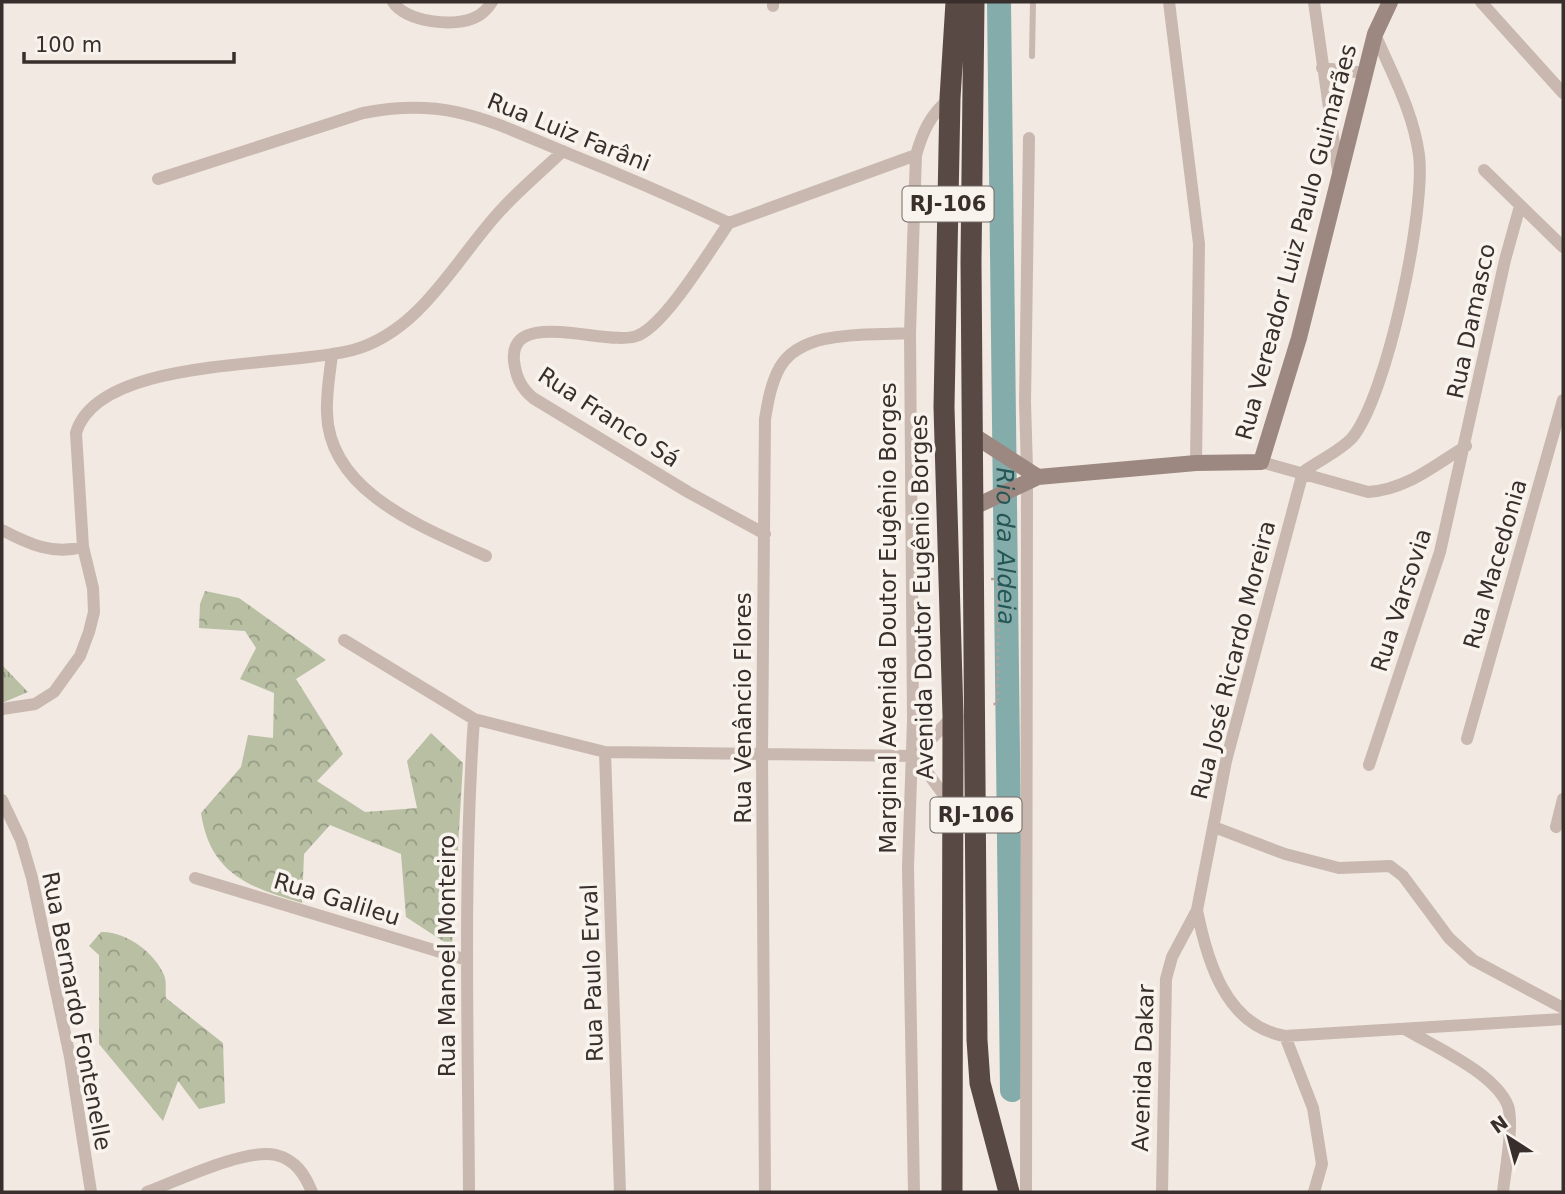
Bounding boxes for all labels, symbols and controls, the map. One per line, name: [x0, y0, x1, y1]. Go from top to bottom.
scale bar: [24, 21, 234, 65]
text: 100 m: [35, 33, 102, 57]
street label: Rua Vereador Luiz Paulo Guimarães: [1231, 41, 1361, 443]
street label: Rua Luiz Farâni: [484, 87, 654, 177]
road number: RJ-106: [902, 186, 993, 222]
street label: Rua Damasco: [1442, 241, 1500, 401]
street label: Rua Franco Sá: [533, 362, 685, 472]
street label: Marginal Avenida Doutor Eugênio Borges: [875, 382, 901, 854]
street label: Avenida Doutor Eugênio Borges: [906, 414, 938, 780]
water label: Rio da Aldeia: [991, 467, 1020, 625]
street label: Rua Macedonia: [1458, 476, 1532, 652]
street label: Rua José Ricardo Moreira: [1186, 518, 1280, 802]
street label: Rua Varsovia: [1366, 525, 1436, 675]
street label: Rua Venâncio Flores: [730, 592, 756, 824]
road number: RJ-106: [930, 798, 1021, 832]
street label: Rua Manoel Monteiro: [434, 835, 460, 1077]
street label: Rua Galileu: [271, 867, 403, 931]
street label: Rua Bernardo Fontenelle: [37, 869, 117, 1153]
street label: Rua Paulo Erval: [576, 883, 608, 1063]
street label: Avenida Dakar: [1127, 983, 1159, 1152]
north arrow: [1474, 1103, 1544, 1173]
text: N: [1486, 1111, 1512, 1138]

